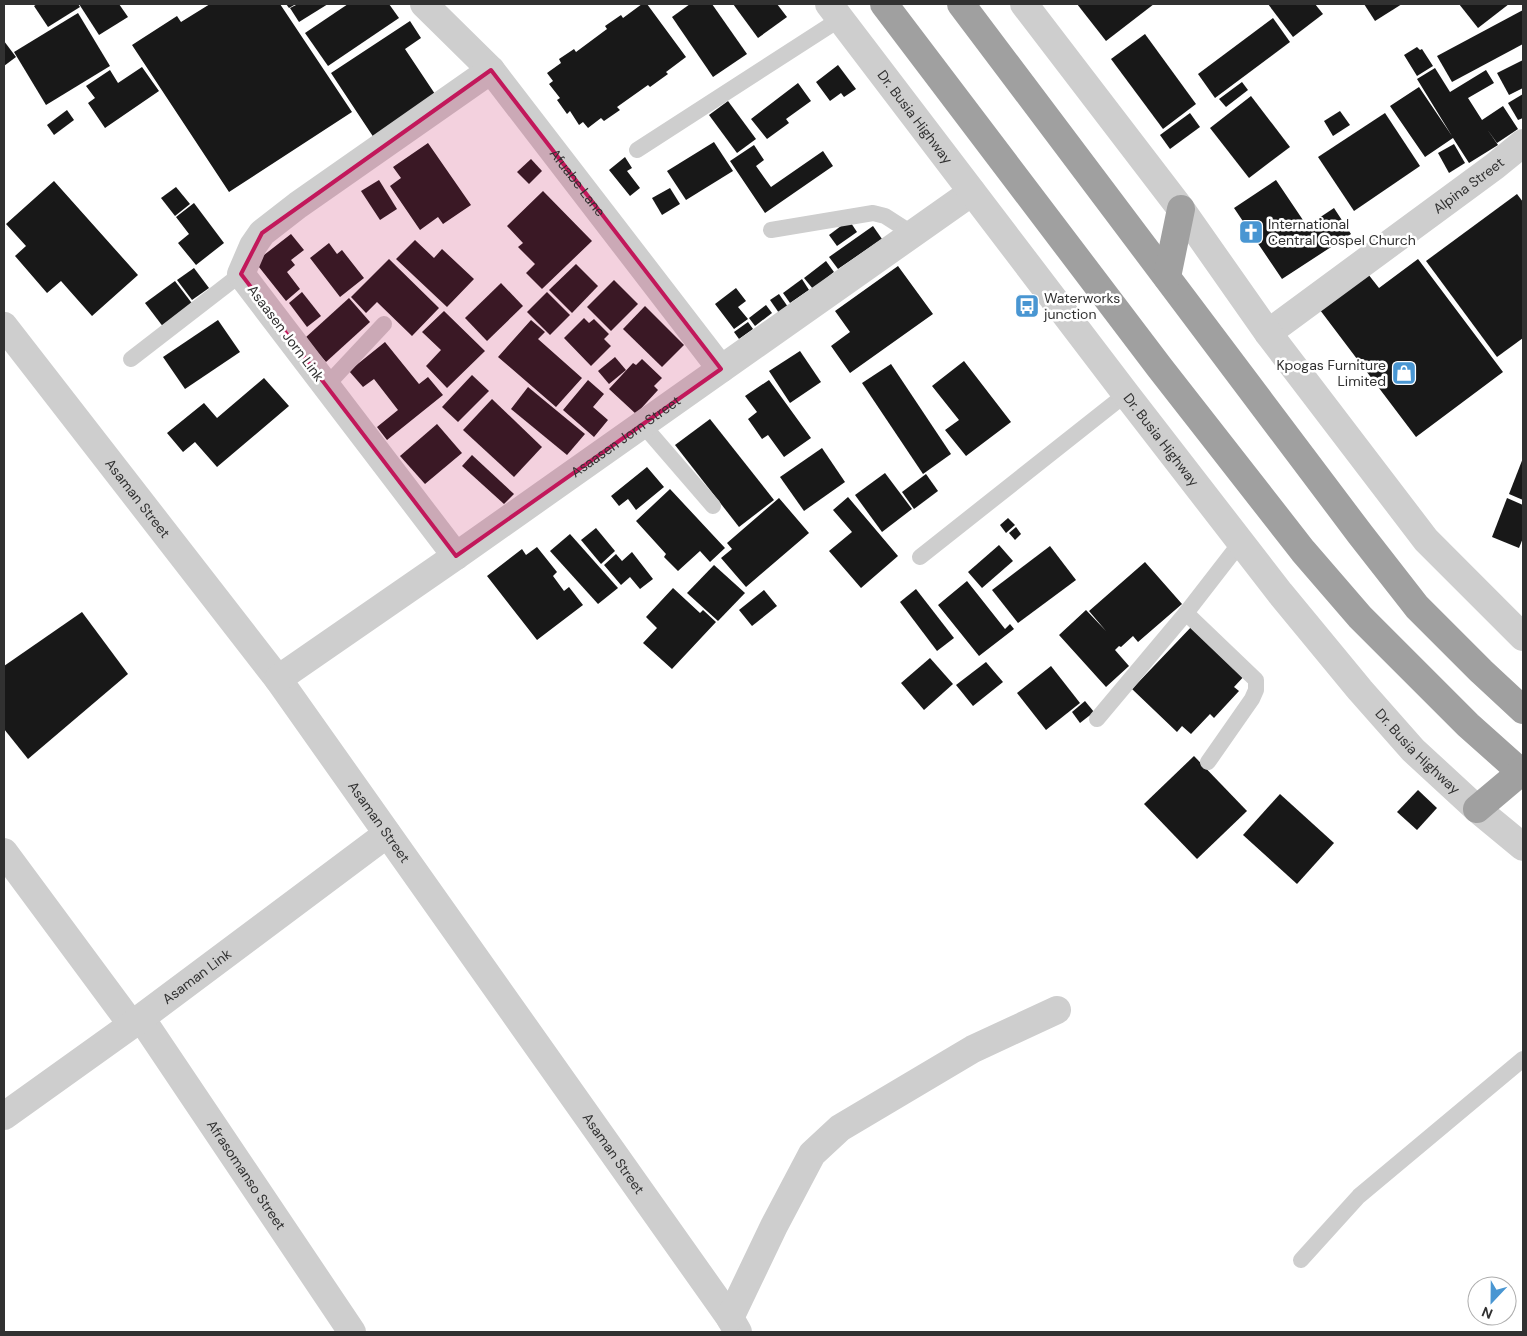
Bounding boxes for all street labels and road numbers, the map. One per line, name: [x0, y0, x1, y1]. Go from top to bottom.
street label: Dr. Busia Highway: [873, 66, 957, 168]
street label: Afuabe Lane: [546, 145, 609, 220]
street label: Alpina Street: [1430, 153, 1508, 217]
street label: Asaasen Jorn Link: [244, 281, 328, 385]
street label: Dr. Busia Highway: [1120, 389, 1203, 490]
street label: Asaasen Jorn Street: [567, 391, 684, 481]
street label: Asaman Street: [101, 455, 174, 541]
street label: Dr. Busia Highway: [1372, 705, 1464, 798]
street label: Asaman Street: [344, 778, 414, 866]
street label: Asaman Link: [159, 945, 235, 1008]
street label: Asaman Street: [579, 1109, 649, 1198]
street label: Afrasomanso Street: [203, 1116, 290, 1233]

